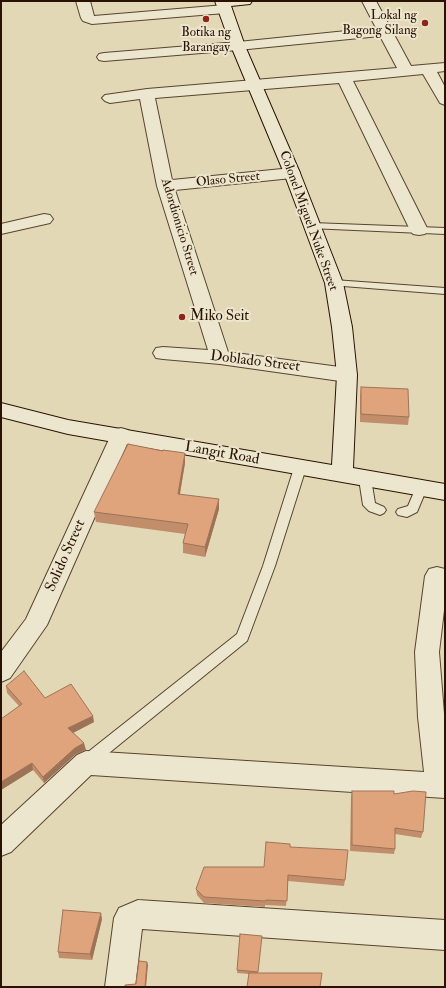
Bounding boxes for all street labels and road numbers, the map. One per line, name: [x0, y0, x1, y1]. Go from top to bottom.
street label: Colonel Miguel Nuke Street: [275, 149, 341, 293]
street label: Olaso Street: [195, 169, 261, 191]
street label: Adordionicio Street: [157, 177, 201, 277]
street label: Doblado Street: [209, 348, 301, 376]
street label: Langit Road: [183, 439, 261, 469]
street label: Solido Street: [42, 517, 90, 595]

